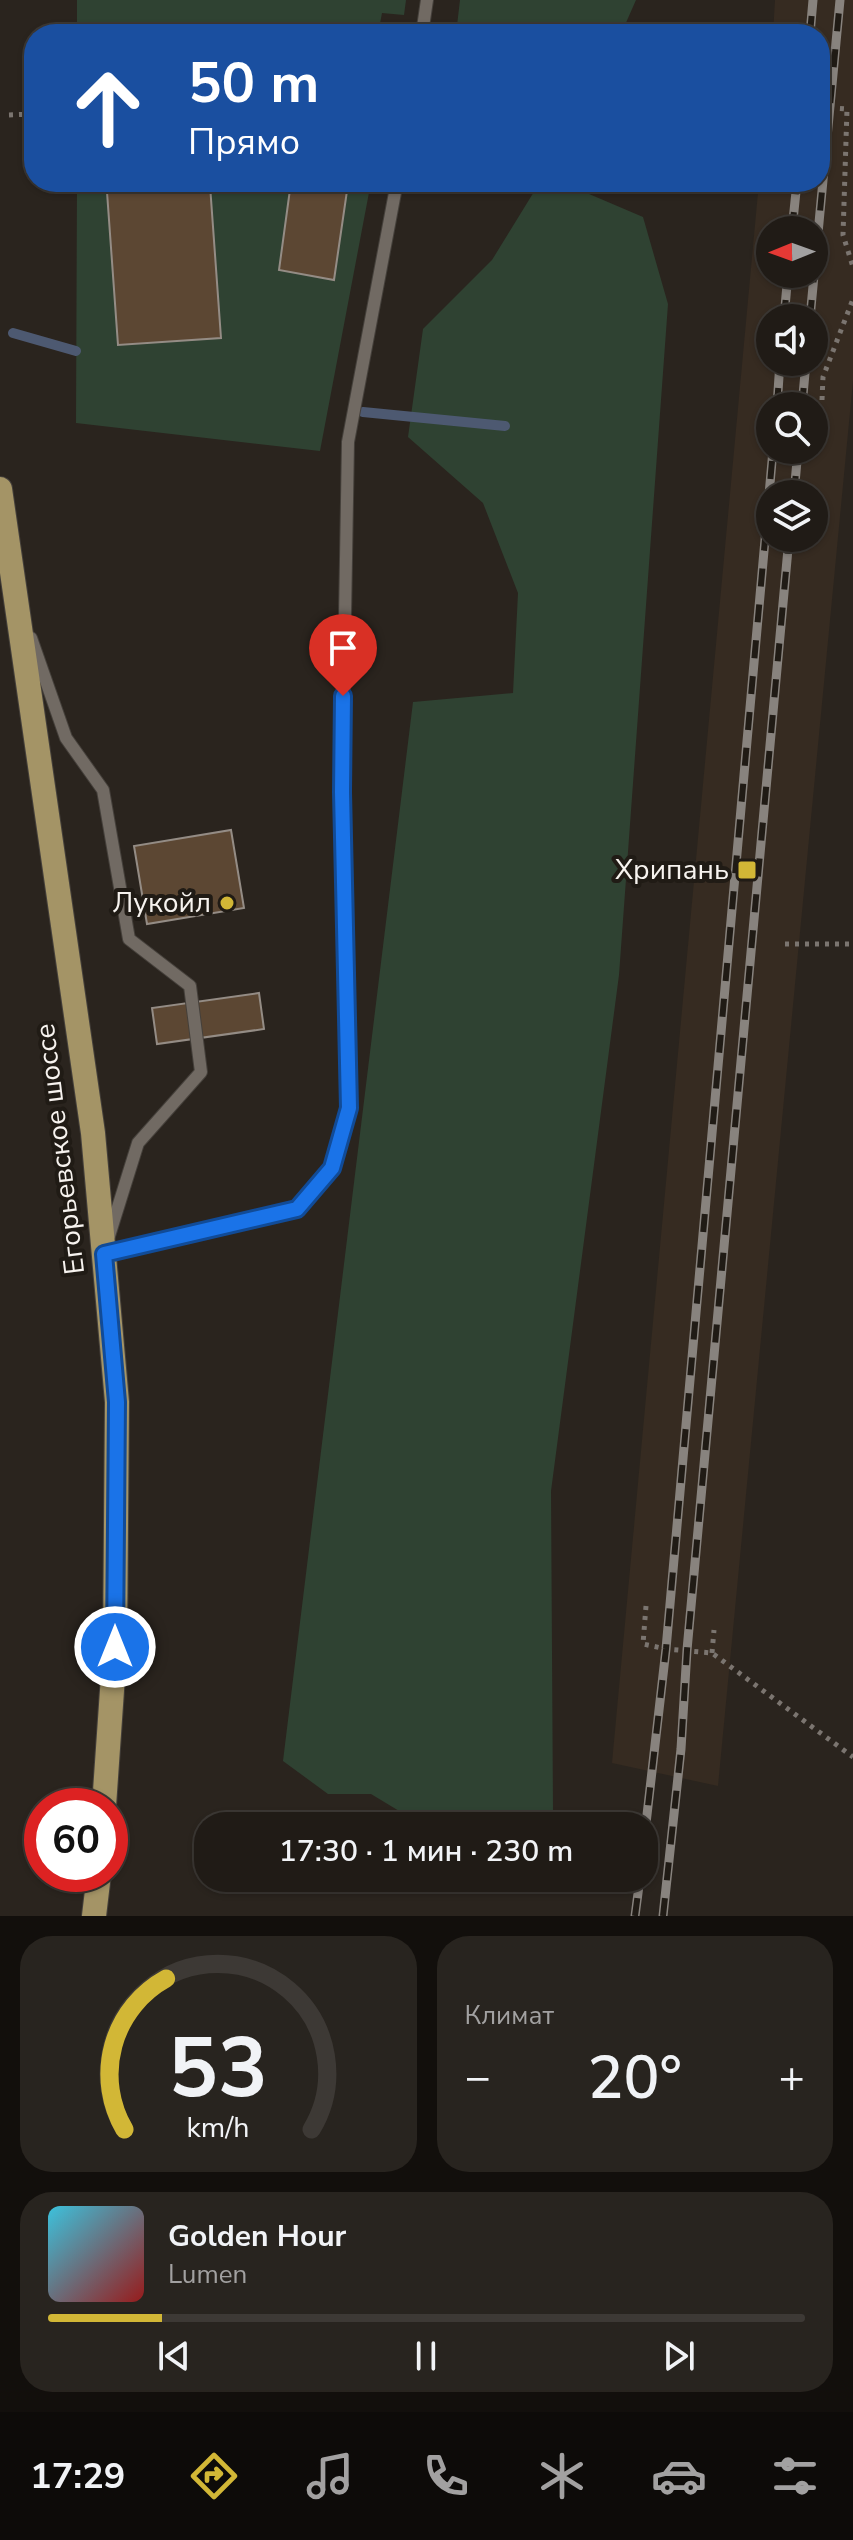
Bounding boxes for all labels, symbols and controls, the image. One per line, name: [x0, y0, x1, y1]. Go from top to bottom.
text: 50 m: [188, 45, 319, 122]
icon: ahead: [56, 56, 160, 160]
text: Прямо: [188, 118, 300, 167]
north arrow: [756, 216, 828, 288]
map controls: [756, 216, 828, 552]
button: sound: [756, 304, 828, 376]
button: search: [756, 392, 828, 464]
button: layers: [756, 480, 828, 552]
pin: [309, 614, 377, 696]
icon: arrive: [321, 626, 365, 670]
place label: Хрипань: [615, 851, 729, 889]
marker: Хрипань: [736, 859, 758, 881]
place label: Лукойл: [113, 884, 211, 922]
marker: Лукойл: [218, 894, 236, 912]
street label: Егорьевское шоссе: [26, 1021, 94, 1277]
position arrow: [73, 1605, 157, 1689]
speed limit sign: 60: [24, 1788, 128, 1892]
text: 17:30 · 1 мин · 230 m: [279, 1831, 573, 1872]
text: Климат: [465, 1998, 554, 2033]
text: 53: [168, 2012, 268, 2125]
text: 20°: [588, 2037, 682, 2119]
text: −: [465, 2048, 491, 2108]
text: +: [779, 2048, 805, 2108]
text: km/h: [187, 2108, 250, 2147]
text: Golden Hour: [168, 2216, 346, 2257]
text: Lumen: [168, 2257, 247, 2292]
icon: previous: [152, 2334, 196, 2378]
icon: pause: [404, 2334, 448, 2378]
icon: next: [657, 2334, 701, 2378]
icon: directions: [186, 2448, 242, 2504]
icon: music: [302, 2448, 358, 2504]
icon: phone: [418, 2448, 474, 2504]
icon: climate: [534, 2448, 590, 2504]
icon: car: [651, 2448, 707, 2504]
icon: filters: [767, 2448, 823, 2504]
text: 17:29: [30, 2452, 125, 2501]

